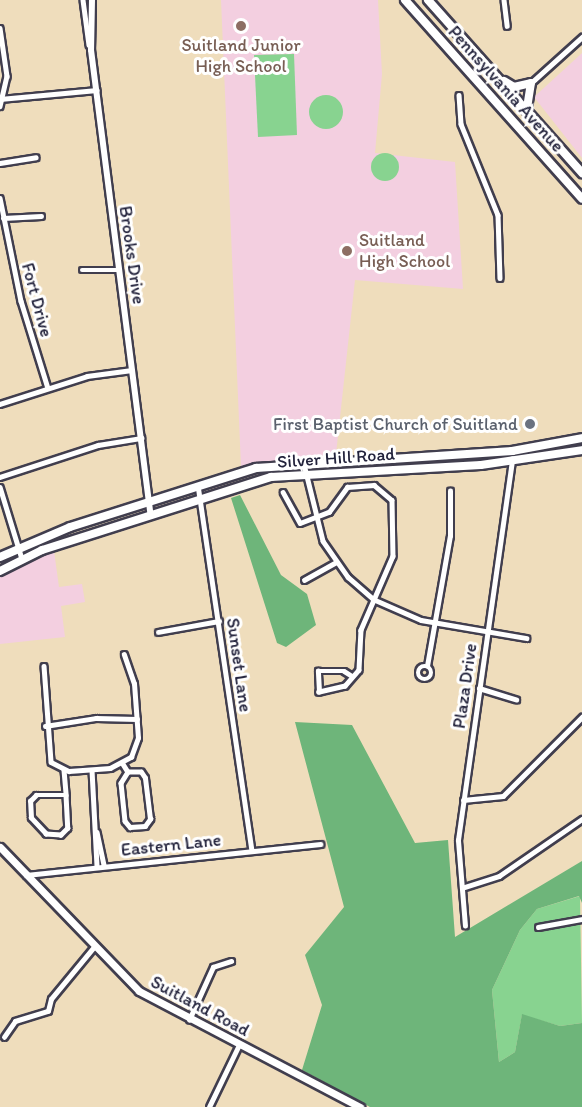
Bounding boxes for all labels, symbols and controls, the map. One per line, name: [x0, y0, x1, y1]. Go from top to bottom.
marker: Suitland Junior High School: [234, 19, 248, 33]
street label: Pennsylvania Avenue: [444, 22, 568, 156]
place label: Suitland Junior High School: [181, 35, 301, 78]
street label: Brooks Drive: [114, 204, 150, 306]
place label: Suitland High School: [359, 230, 450, 272]
marker: Suitland High School: [340, 244, 354, 258]
street label: Fort Drive: [17, 260, 57, 340]
place label: First Baptist Church of Suitland: [271, 413, 518, 435]
marker: First Baptist Church of Suitland: [523, 417, 537, 431]
street label: Silver Hill Road: [276, 443, 396, 473]
street label: Sunset Lane: [222, 617, 256, 713]
street label: Plaza Drive: [448, 642, 482, 730]
street label: Eastern Lane: [120, 829, 222, 861]
street label: Suitland Road: [147, 971, 253, 1041]

